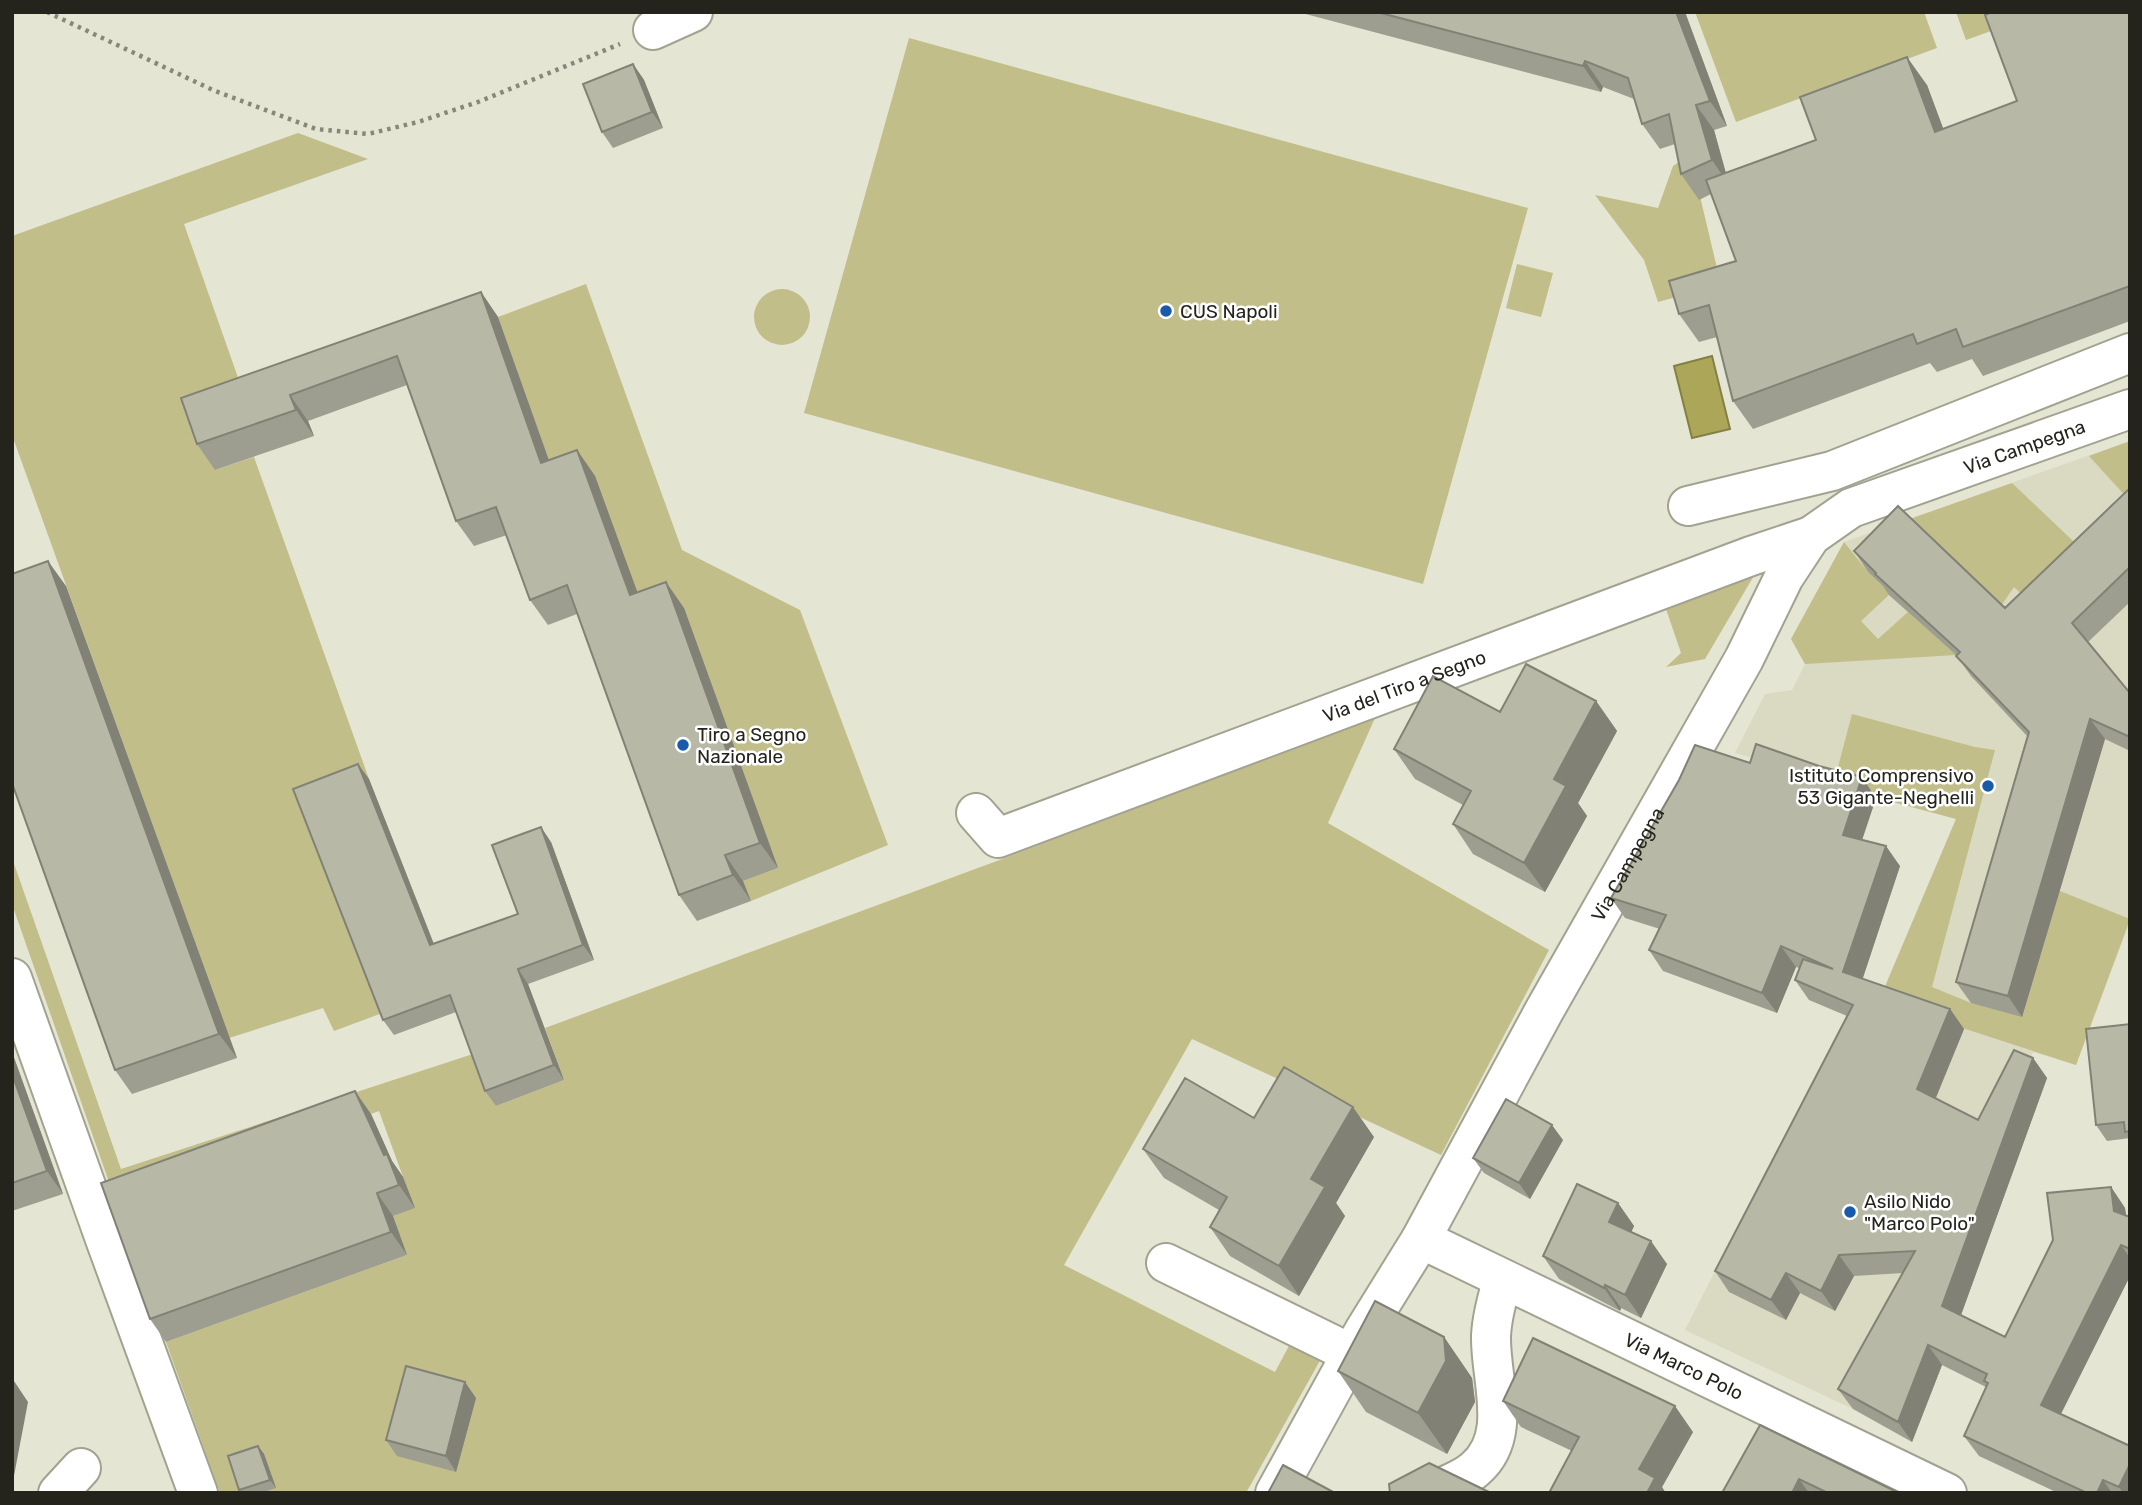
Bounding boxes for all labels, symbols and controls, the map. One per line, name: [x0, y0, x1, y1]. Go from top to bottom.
place label: CUS Napoli: [1180, 300, 1278, 323]
marker: CUS Napoli: [1158, 303, 1174, 319]
street label: Via Campegna: [1960, 414, 2088, 479]
street label: Via del Tiro a Segno: [1319, 645, 1489, 727]
place label: Tiro a Segno Nazionale: [697, 723, 807, 768]
marker: Tiro a Segno Nazionale: [675, 737, 691, 753]
place label: Istituto Comprensivo 53 Gigante-Neghelli: [1789, 764, 1974, 809]
marker: Istituto Comprensivo 53 Gigante-Neghelli: [1980, 778, 1996, 794]
street label: Via Campegna: [1586, 803, 1669, 925]
place label: Asilo Nido "Marco Polo": [1864, 1190, 1975, 1235]
marker: Asilo Nido "Marco Polo": [1842, 1204, 1858, 1220]
street label: Via Marco Polo: [1621, 1327, 1747, 1404]

